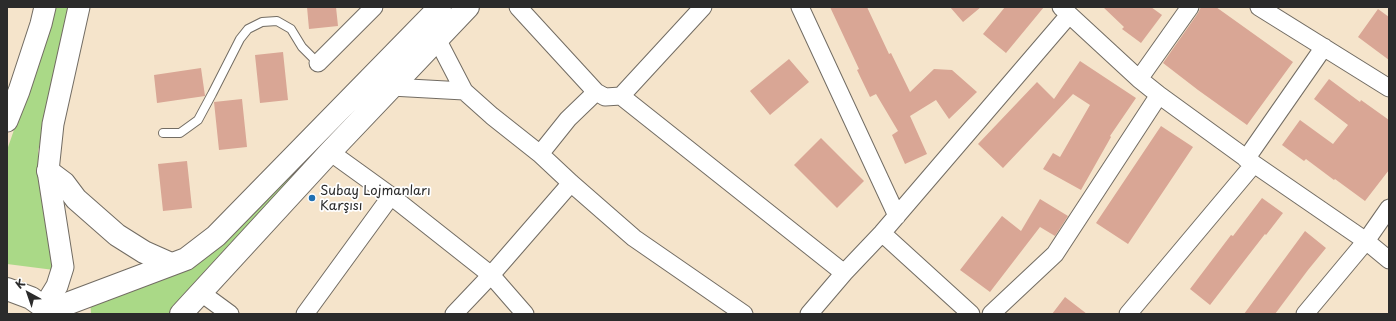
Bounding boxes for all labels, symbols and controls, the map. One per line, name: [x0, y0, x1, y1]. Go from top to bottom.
place label: Subay Lojmanları Karşısı: [320, 183, 431, 214]
marker: Subay Lojmanları Karşısı: [307, 193, 317, 203]
north arrow: [8, 273, 48, 313]
text: K: [11, 274, 29, 293]

